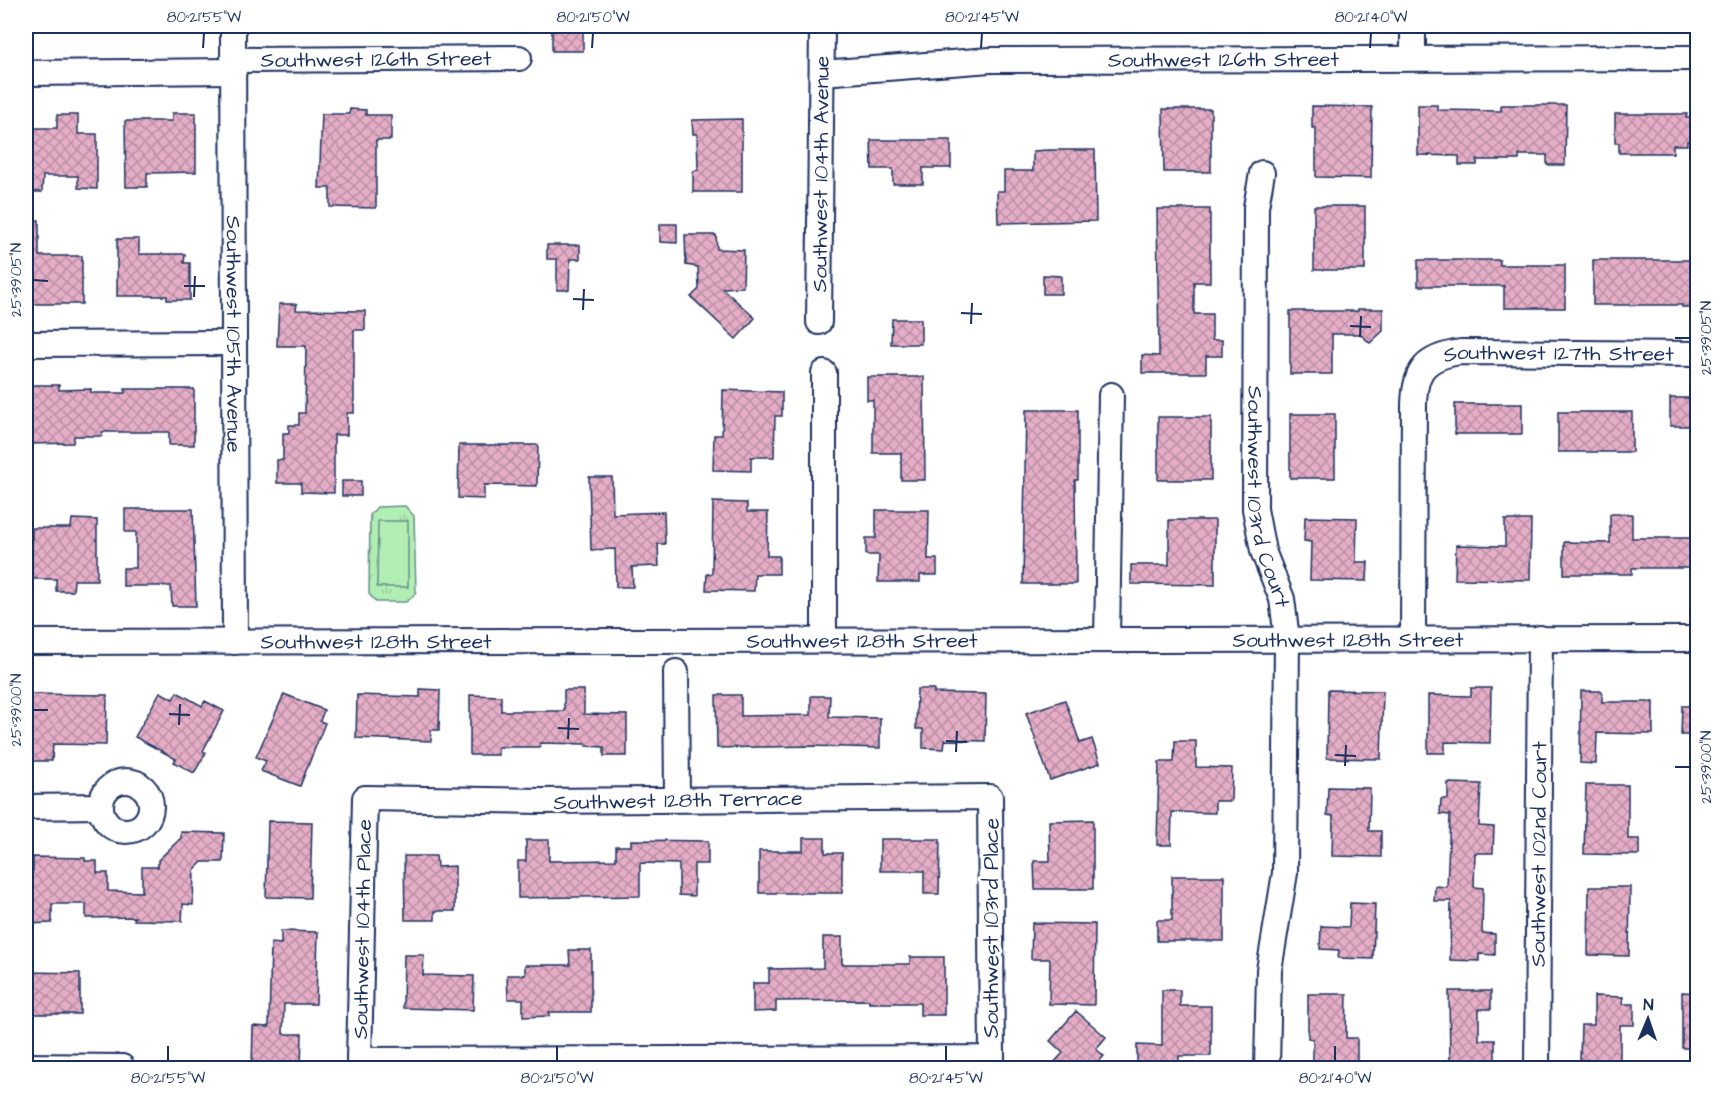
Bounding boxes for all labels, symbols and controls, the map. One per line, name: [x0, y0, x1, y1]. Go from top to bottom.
text: 80°21'55"W: [167, 7, 241, 28]
text: 80°21'50"W: [556, 7, 630, 28]
text: 80°21'45"W: [945, 7, 1019, 28]
text: 80°21'40"W: [1335, 7, 1407, 28]
street label: Southwest 126th Street: [261, 44, 492, 75]
street label: Southwest 126th Street: [1108, 45, 1339, 75]
street label: Southwest 104th Avenue: [805, 56, 837, 292]
street label: Southwest 105th Avenue: [219, 215, 248, 453]
text: 25°39'05"N: [6, 243, 27, 317]
text: 25°39'05"N: [1696, 301, 1717, 375]
street label: Southwest 127th Street: [1440, 338, 1674, 370]
street label: Southwest 103rd Court: [1240, 386, 1297, 609]
street label: Southwest 128th Street: [1232, 625, 1464, 655]
street label: Southwest 128th Street: [746, 626, 978, 656]
street label: Southwest 128th Street: [260, 627, 492, 657]
text: 25°39'00"N: [6, 674, 27, 746]
text: 25°39'00"N: [1696, 731, 1717, 803]
street label: Southwest 102nd Court: [1524, 740, 1554, 967]
street label: Southwest 128th Terrace: [553, 784, 803, 817]
street label: Southwest 103rd Place: [977, 818, 1006, 1038]
street label: Southwest 104th Place: [346, 819, 379, 1039]
north arrow: [1618, 989, 1678, 1049]
text: N: [1643, 994, 1654, 1016]
text: 80°21'55"W: [131, 1068, 205, 1089]
text: 80°21'50"W: [520, 1068, 594, 1089]
text: 80°21'45"W: [909, 1068, 983, 1089]
text: 80°21'40"W: [1299, 1068, 1371, 1089]

